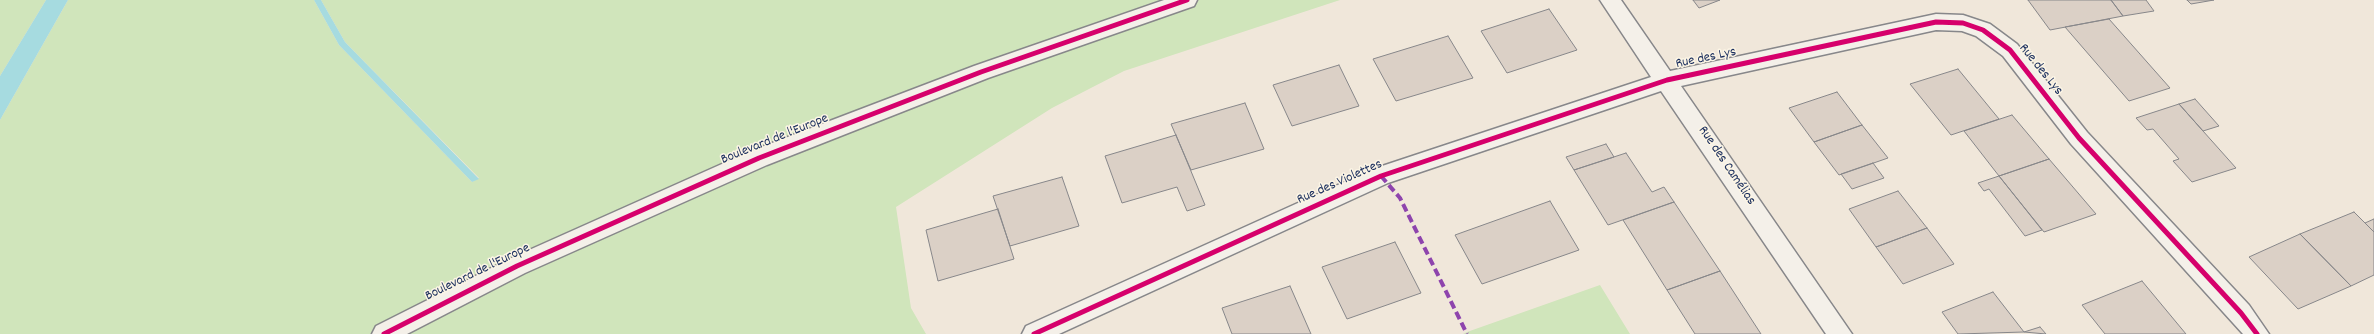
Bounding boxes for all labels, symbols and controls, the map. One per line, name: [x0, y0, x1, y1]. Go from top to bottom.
street label: Rue des Lys: [2014, 41, 2066, 99]
street label: Rue des Lys: [1674, 44, 1738, 74]
street label: Boulevard de l'Europe: [719, 111, 831, 169]
street label: Rue des Camélias: [1693, 123, 1759, 209]
street label: Rue des Violettes: [1295, 157, 1385, 209]
street label: Boulevard de l'Europe: [423, 240, 533, 306]

